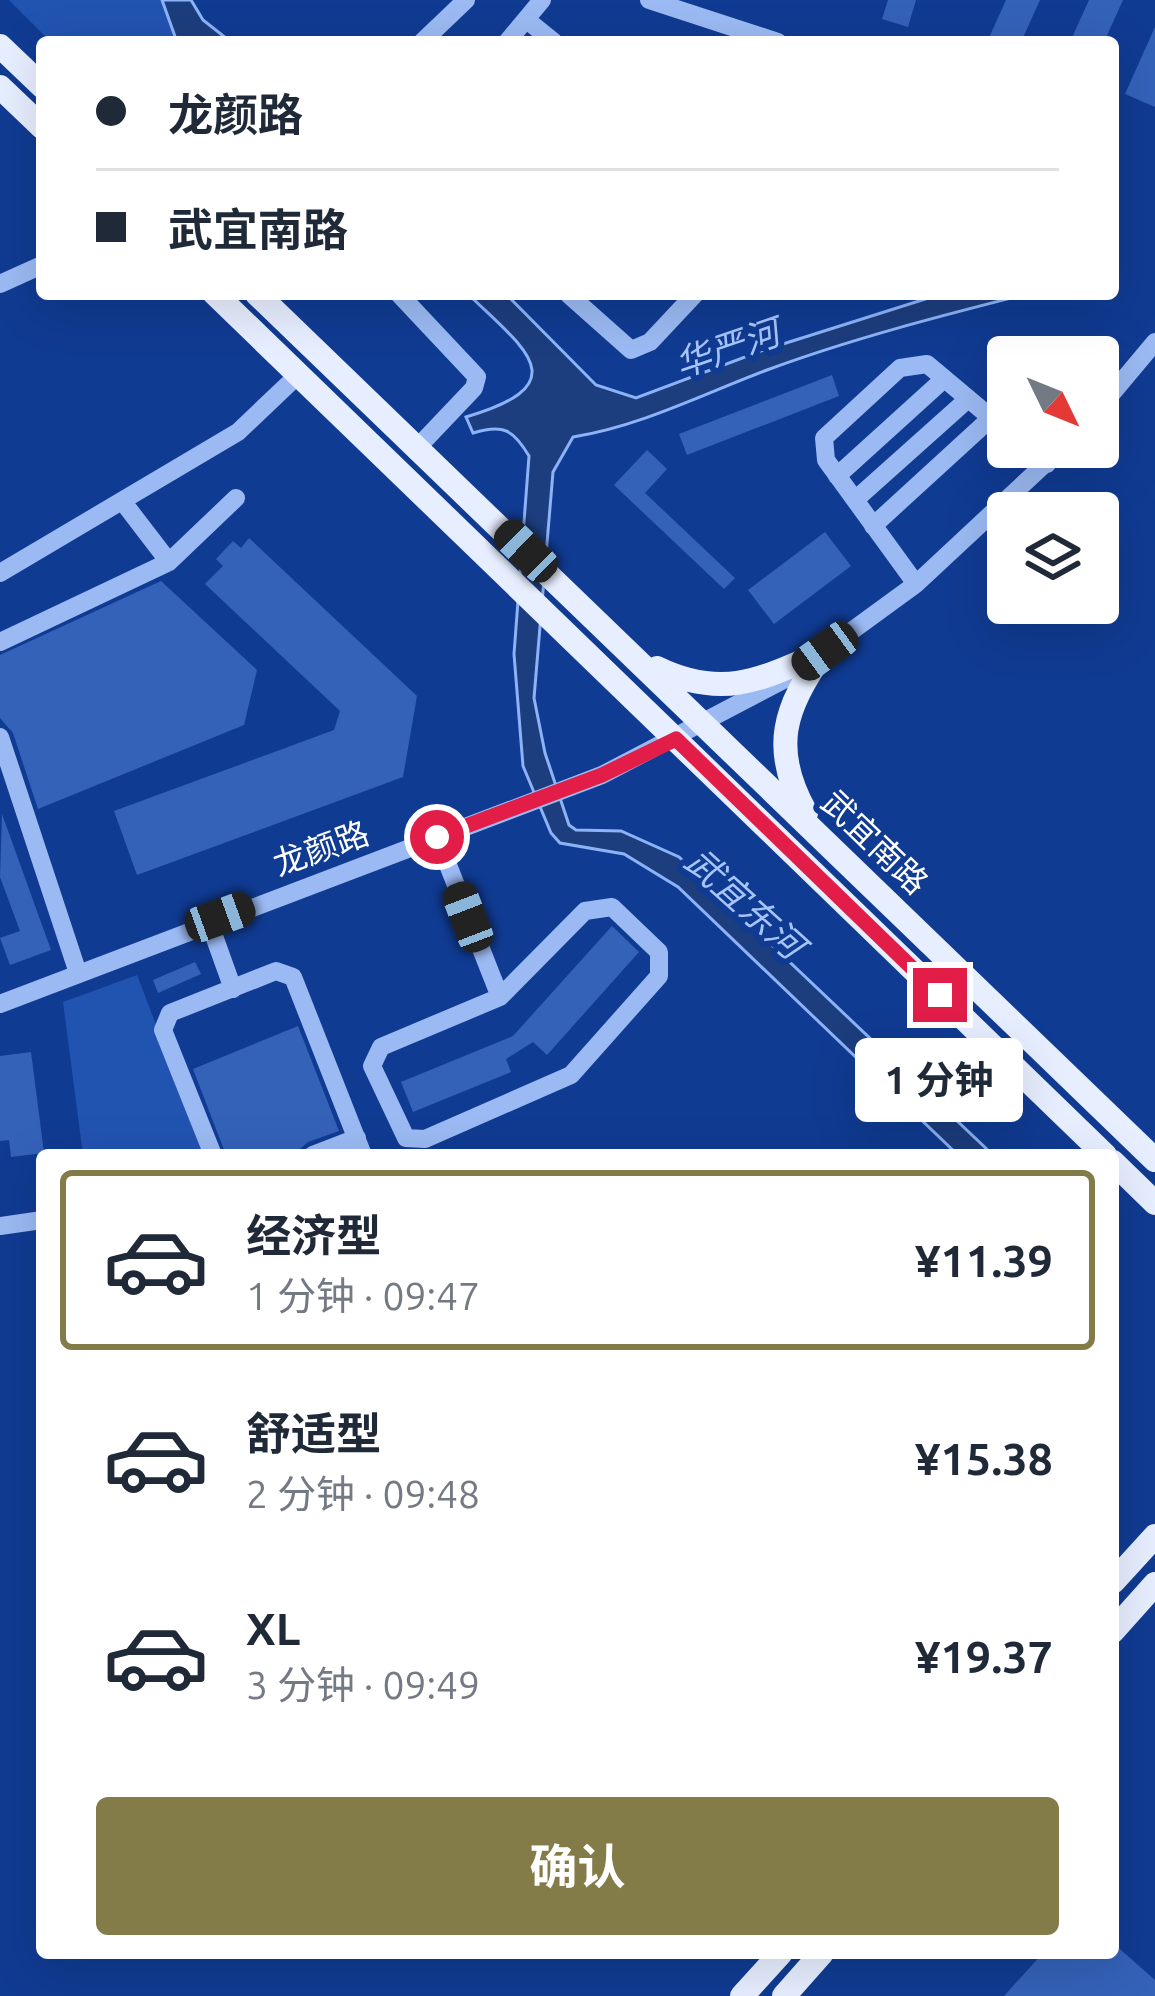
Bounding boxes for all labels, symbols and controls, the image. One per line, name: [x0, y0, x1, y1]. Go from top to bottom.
text: 龙颜路: [168, 89, 303, 140]
text: 武宜南路: [168, 204, 348, 255]
water label: 华严河: [669, 309, 790, 384]
north arrow: [987, 336, 1119, 468]
map controls: [987, 336, 1119, 624]
button: layers: [987, 492, 1119, 624]
car: [488, 513, 564, 589]
car: [785, 615, 865, 687]
street label: 武宜南路: [815, 782, 936, 901]
route start: [410, 810, 464, 864]
street label: 龙颜路: [268, 813, 374, 882]
water label: 武宜东河: [678, 839, 817, 970]
car: [438, 877, 498, 957]
car: [180, 888, 260, 946]
route end: [913, 968, 967, 1022]
callout: 1 分钟: [856, 1037, 1024, 1121]
text: 1 分钟: [884, 1058, 994, 1101]
icon: car: [102, 1206, 210, 1314]
text: 经济型: [246, 1210, 381, 1261]
text: ¥11.39: [915, 1235, 1053, 1286]
text: 1 分钟 · 09:47: [246, 1274, 480, 1317]
icon: car: [102, 1404, 210, 1512]
text: 舒适型: [246, 1408, 381, 1459]
text: ¥15.38: [915, 1433, 1053, 1484]
text: 2 分钟 · 09:48: [246, 1472, 480, 1515]
icon: car: [102, 1602, 210, 1710]
text: XL: [246, 1603, 300, 1654]
text: ¥19.37: [915, 1631, 1053, 1682]
text: 3 分钟 · 09:49: [246, 1663, 480, 1706]
button: 确认: [96, 1797, 1059, 1935]

